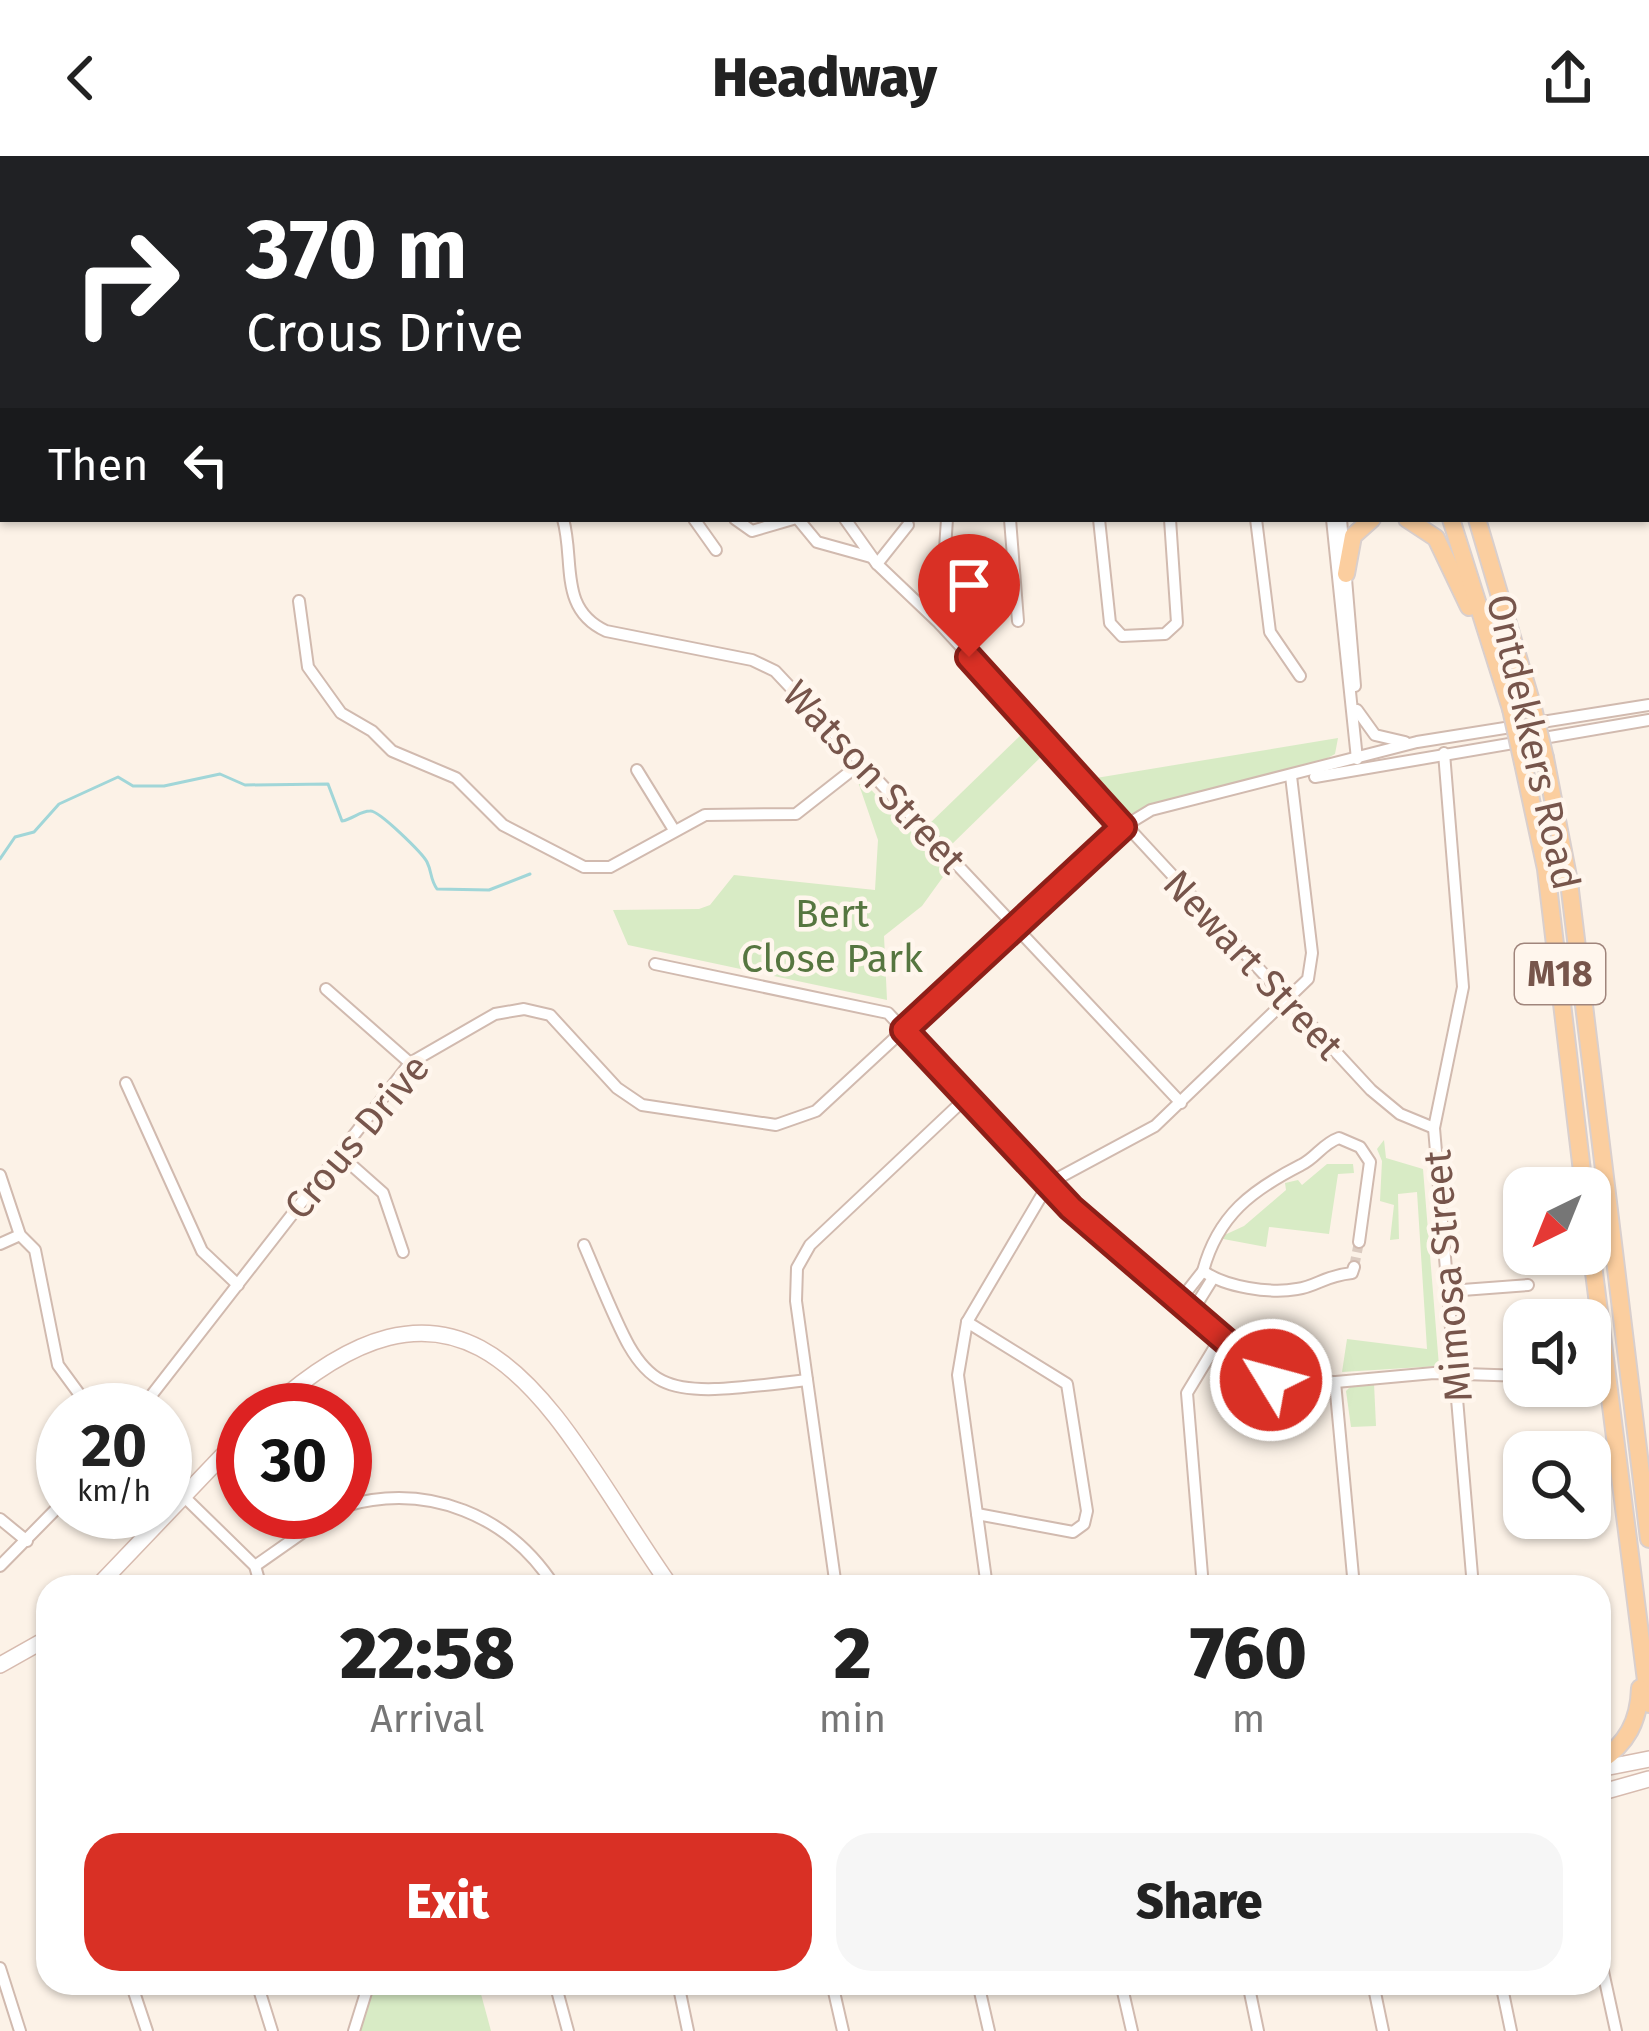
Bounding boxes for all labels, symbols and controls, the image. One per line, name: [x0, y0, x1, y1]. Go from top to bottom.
icon: back: [48, 45, 114, 111]
icon: share: [1535, 45, 1601, 111]
text: Headway: [712, 46, 937, 110]
text: 370 m: [246, 199, 468, 300]
icon: right: [48, 204, 204, 360]
text: Crous Drive: [246, 301, 524, 365]
icon: left: [173, 432, 239, 498]
text: Then: [48, 438, 149, 492]
pin: [918, 534, 1020, 657]
icon: arrive: [936, 552, 1002, 618]
street label: Ontdekkers Road: [1477, 590, 1589, 894]
street label: Watson Street: [773, 671, 975, 883]
street label: Newart Street: [1154, 861, 1353, 1070]
park label: Bert Close Park: [741, 891, 923, 982]
road number: M18: [1515, 944, 1605, 1004]
street label: Crous Drive: [275, 1045, 439, 1229]
street label: Mimosa Street: [1414, 1147, 1482, 1404]
north arrow: [1503, 1167, 1611, 1275]
map controls: [1503, 1167, 1611, 1539]
button: sound: [1503, 1299, 1611, 1407]
position arrow: [1208, 1317, 1334, 1443]
speed limit sign: 30: [216, 1383, 372, 1539]
text: 20: [81, 1410, 147, 1482]
button: search: [1503, 1431, 1611, 1539]
text: km/h: [77, 1473, 151, 1509]
text: 22:58: [340, 1611, 515, 1697]
text: 2: [834, 1611, 871, 1697]
text: 760: [1190, 1611, 1307, 1697]
text: Arrival: [370, 1696, 485, 1742]
text: min: [819, 1696, 886, 1742]
text: m: [1232, 1696, 1265, 1742]
button: Exit: [84, 1833, 812, 1971]
button: Share: [836, 1833, 1563, 1971]

